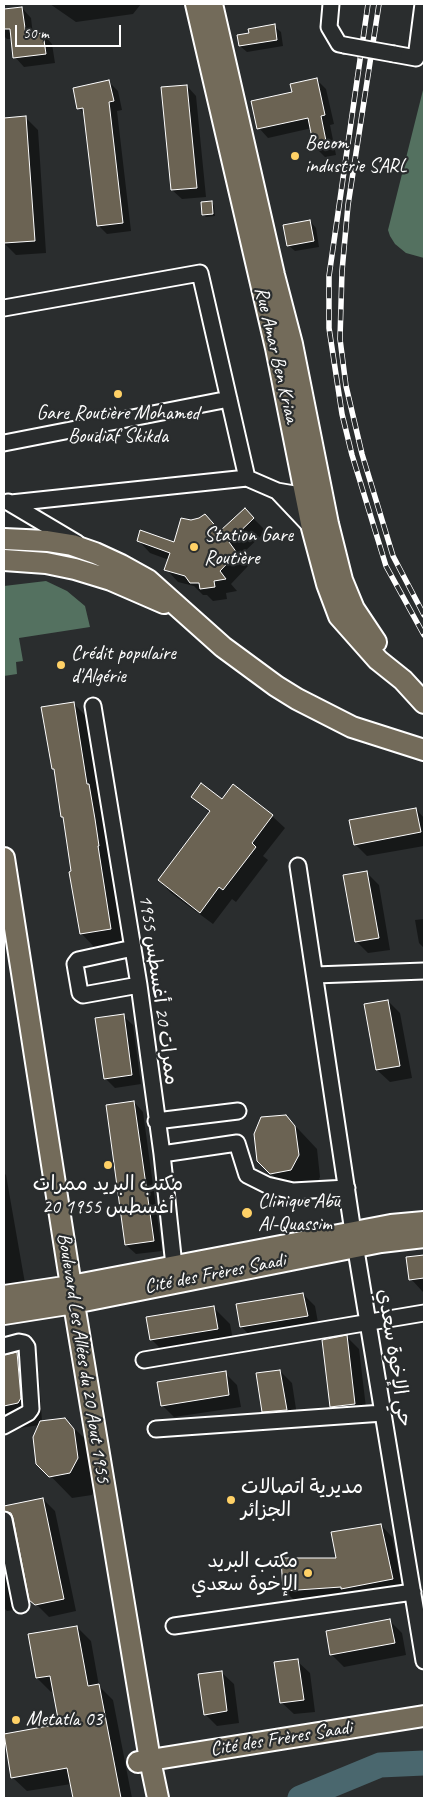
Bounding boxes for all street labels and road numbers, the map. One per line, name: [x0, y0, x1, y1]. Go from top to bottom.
street label: Rue Amar Ben Kriaa: [249, 285, 303, 425]
street label: ممرات 20 أغسطس 1955: [133, 893, 183, 1087]
street label: Boulevard Les Allées du 20 Aout 1955: [51, 1231, 115, 1485]
street label: Cité des Frères Saadi: [143, 1249, 287, 1299]
street label: حي الإخوة سعدي: [371, 1287, 417, 1429]
street label: Cité des Frères Saadi: [209, 1716, 353, 1762]

